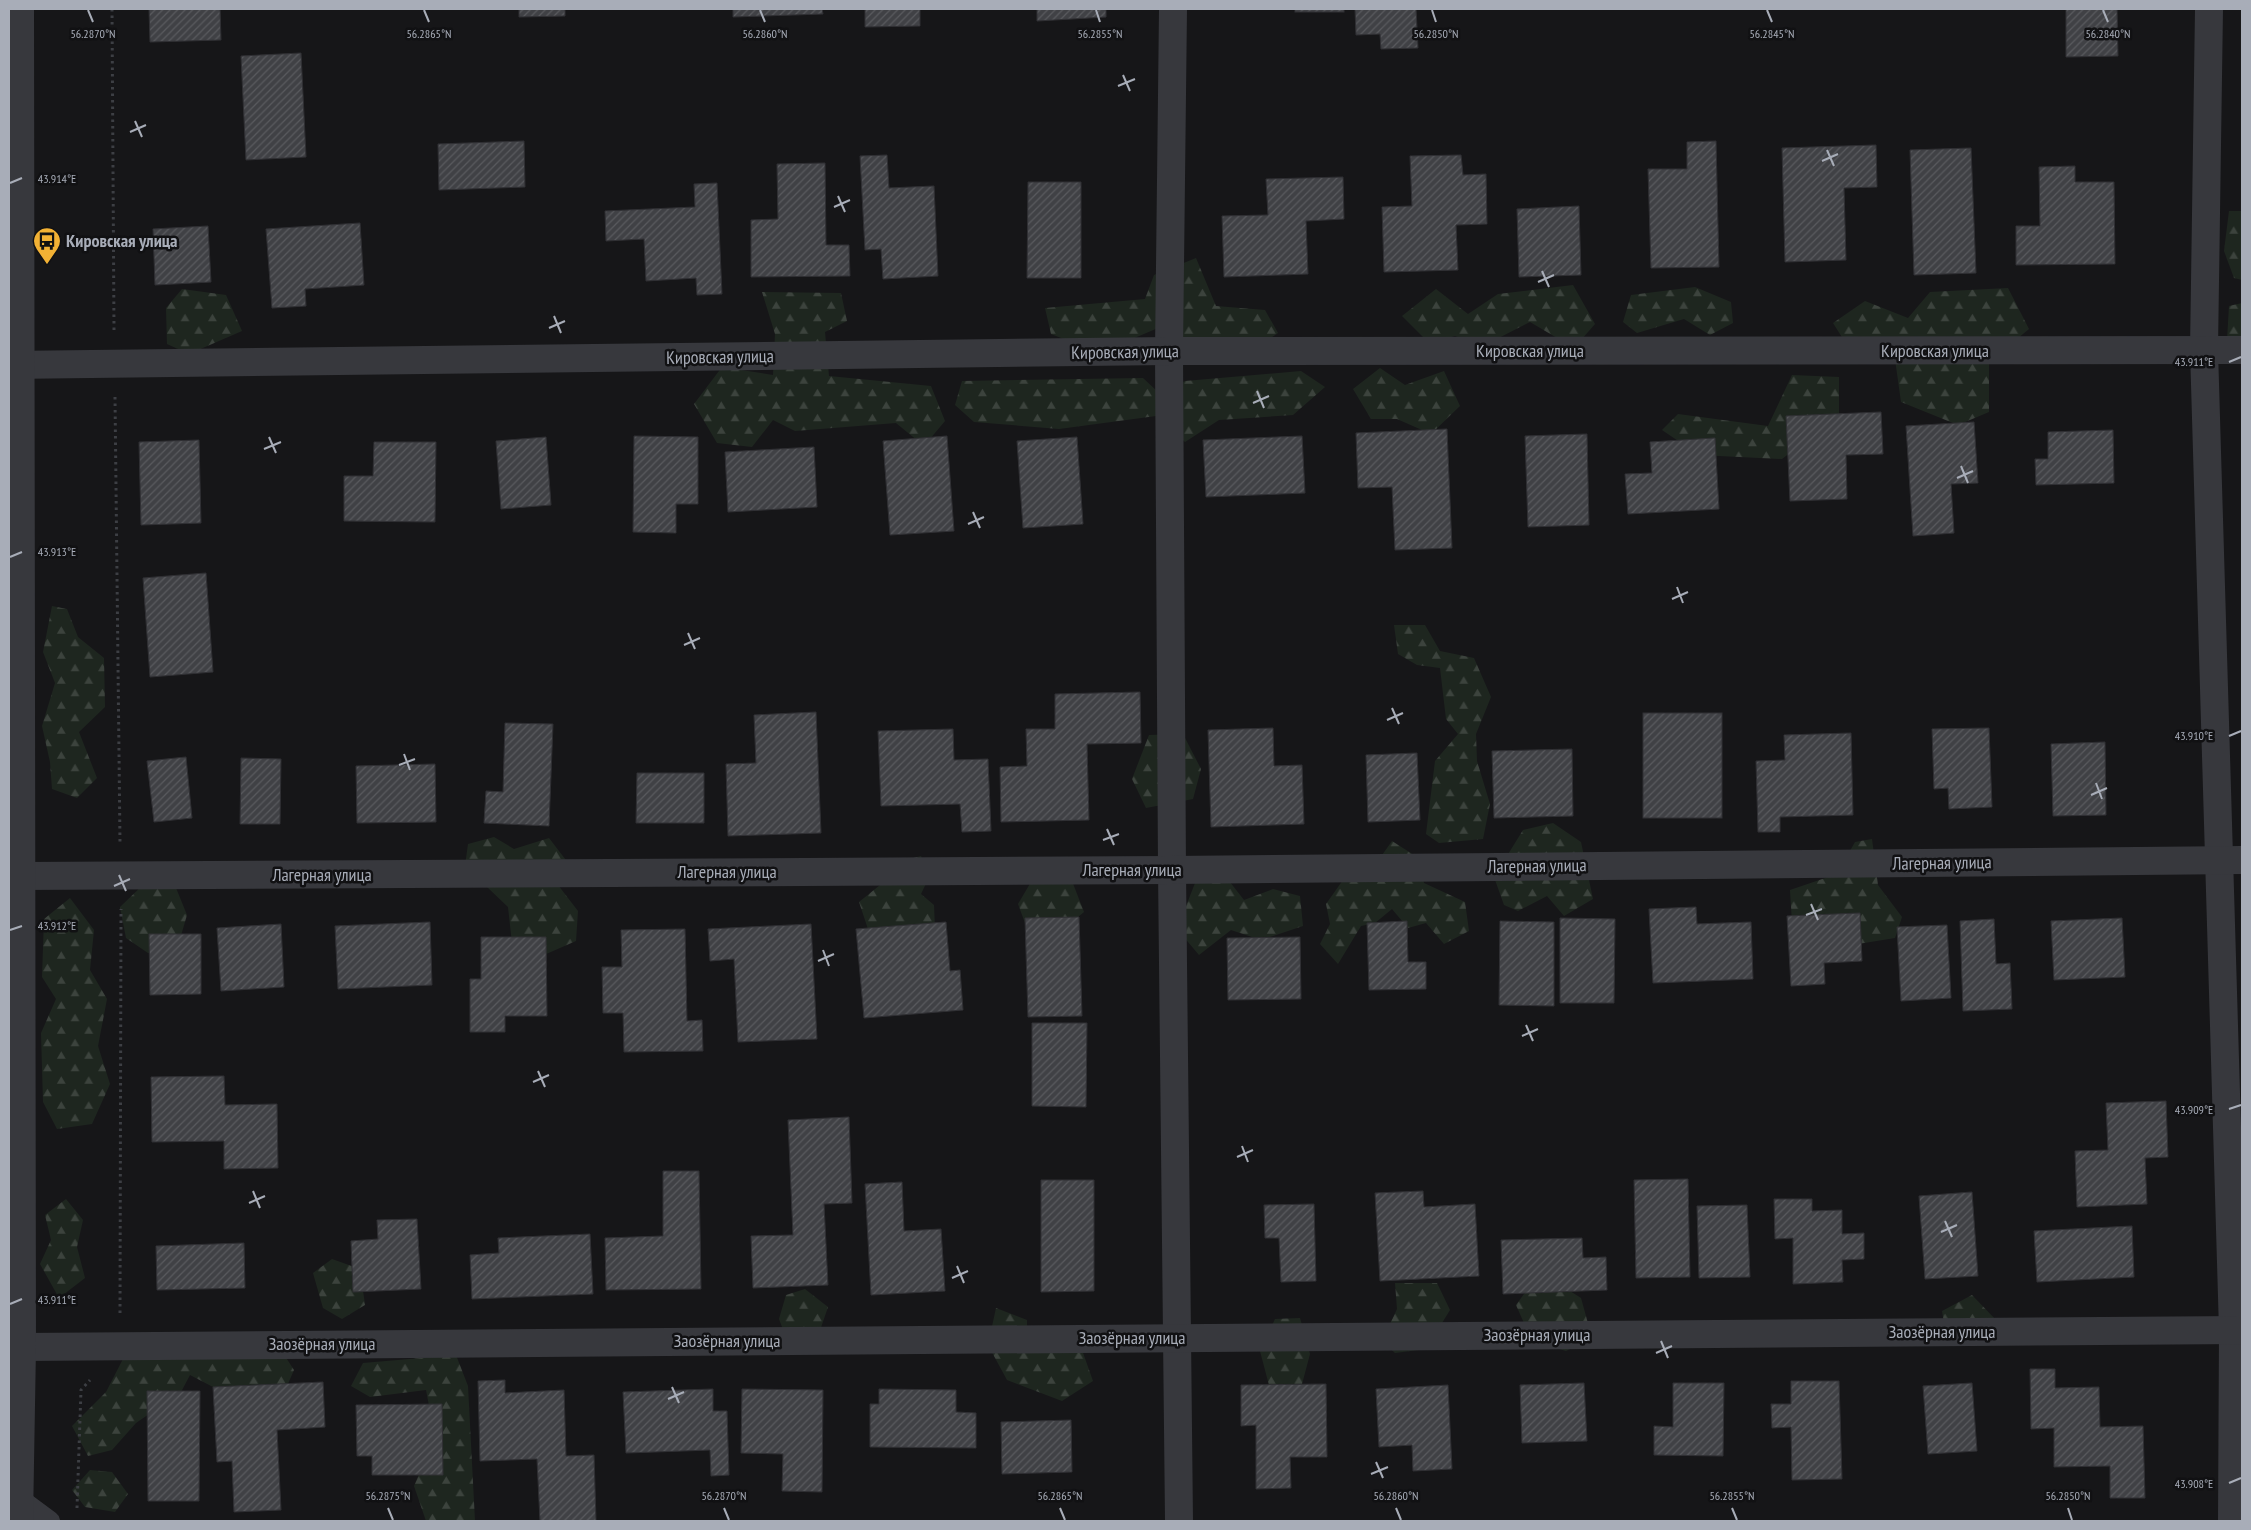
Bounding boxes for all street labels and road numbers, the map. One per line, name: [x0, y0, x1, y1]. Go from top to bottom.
street label: Кировская улица: [1071, 339, 1179, 364]
street label: Кировская улица: [1476, 339, 1584, 362]
street label: Кировская улица: [1881, 339, 1989, 362]
street label: Кировская улица: [666, 344, 774, 369]
street label: Лагерная улица: [1891, 850, 1992, 875]
street label: Лагерная улица: [1486, 853, 1587, 878]
street label: Лагерная улица: [1081, 858, 1182, 881]
street label: Лагерная улица: [676, 860, 777, 883]
street label: Лагерная улица: [271, 863, 372, 886]
street label: Заозёрная улица: [1889, 1320, 1996, 1343]
street label: Заозёрная улица: [1484, 1323, 1591, 1346]
street label: Заозёрная улица: [1079, 1326, 1186, 1349]
street label: Заозёрная улица: [674, 1329, 781, 1352]
street label: Заозёрная улица: [269, 1332, 376, 1355]

